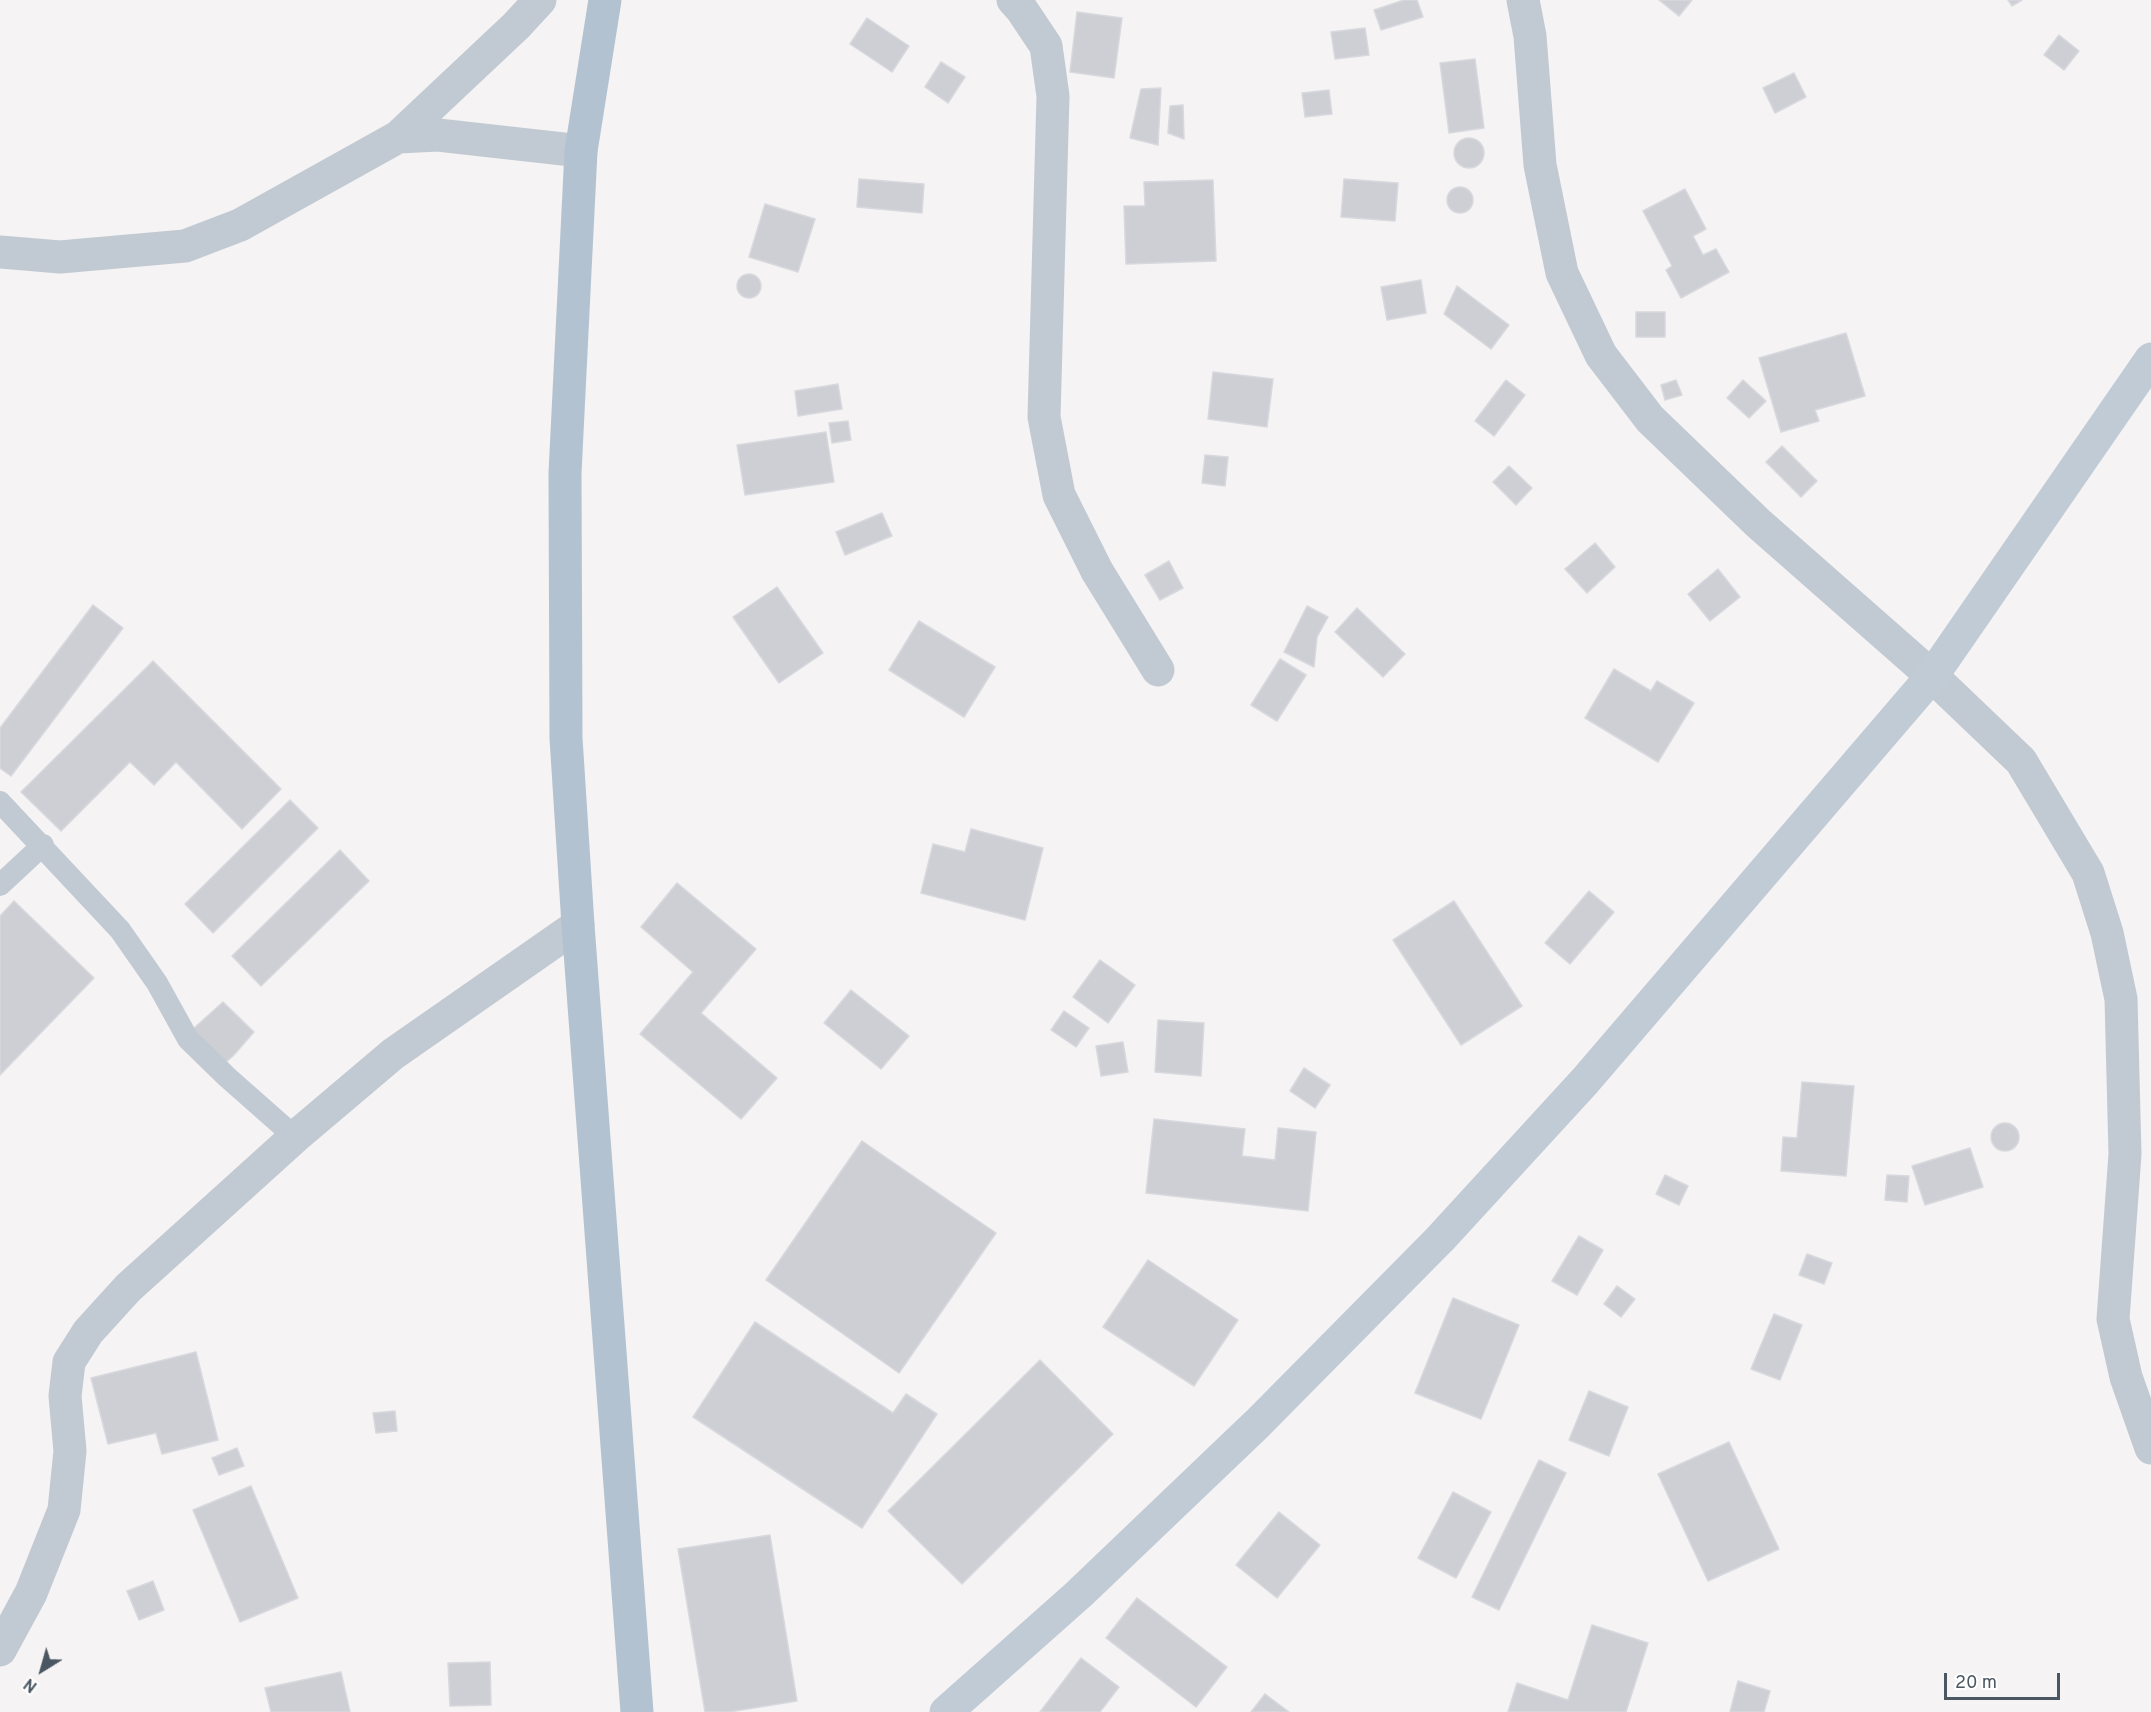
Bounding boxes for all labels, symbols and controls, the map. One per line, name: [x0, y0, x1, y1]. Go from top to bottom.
north arrow: [12, 1640, 72, 1700]
scale bar: [1947, 1661, 2062, 1699]
text: 20 m: [1955, 1672, 1997, 1695]
text: N: [21, 1673, 42, 1696]

